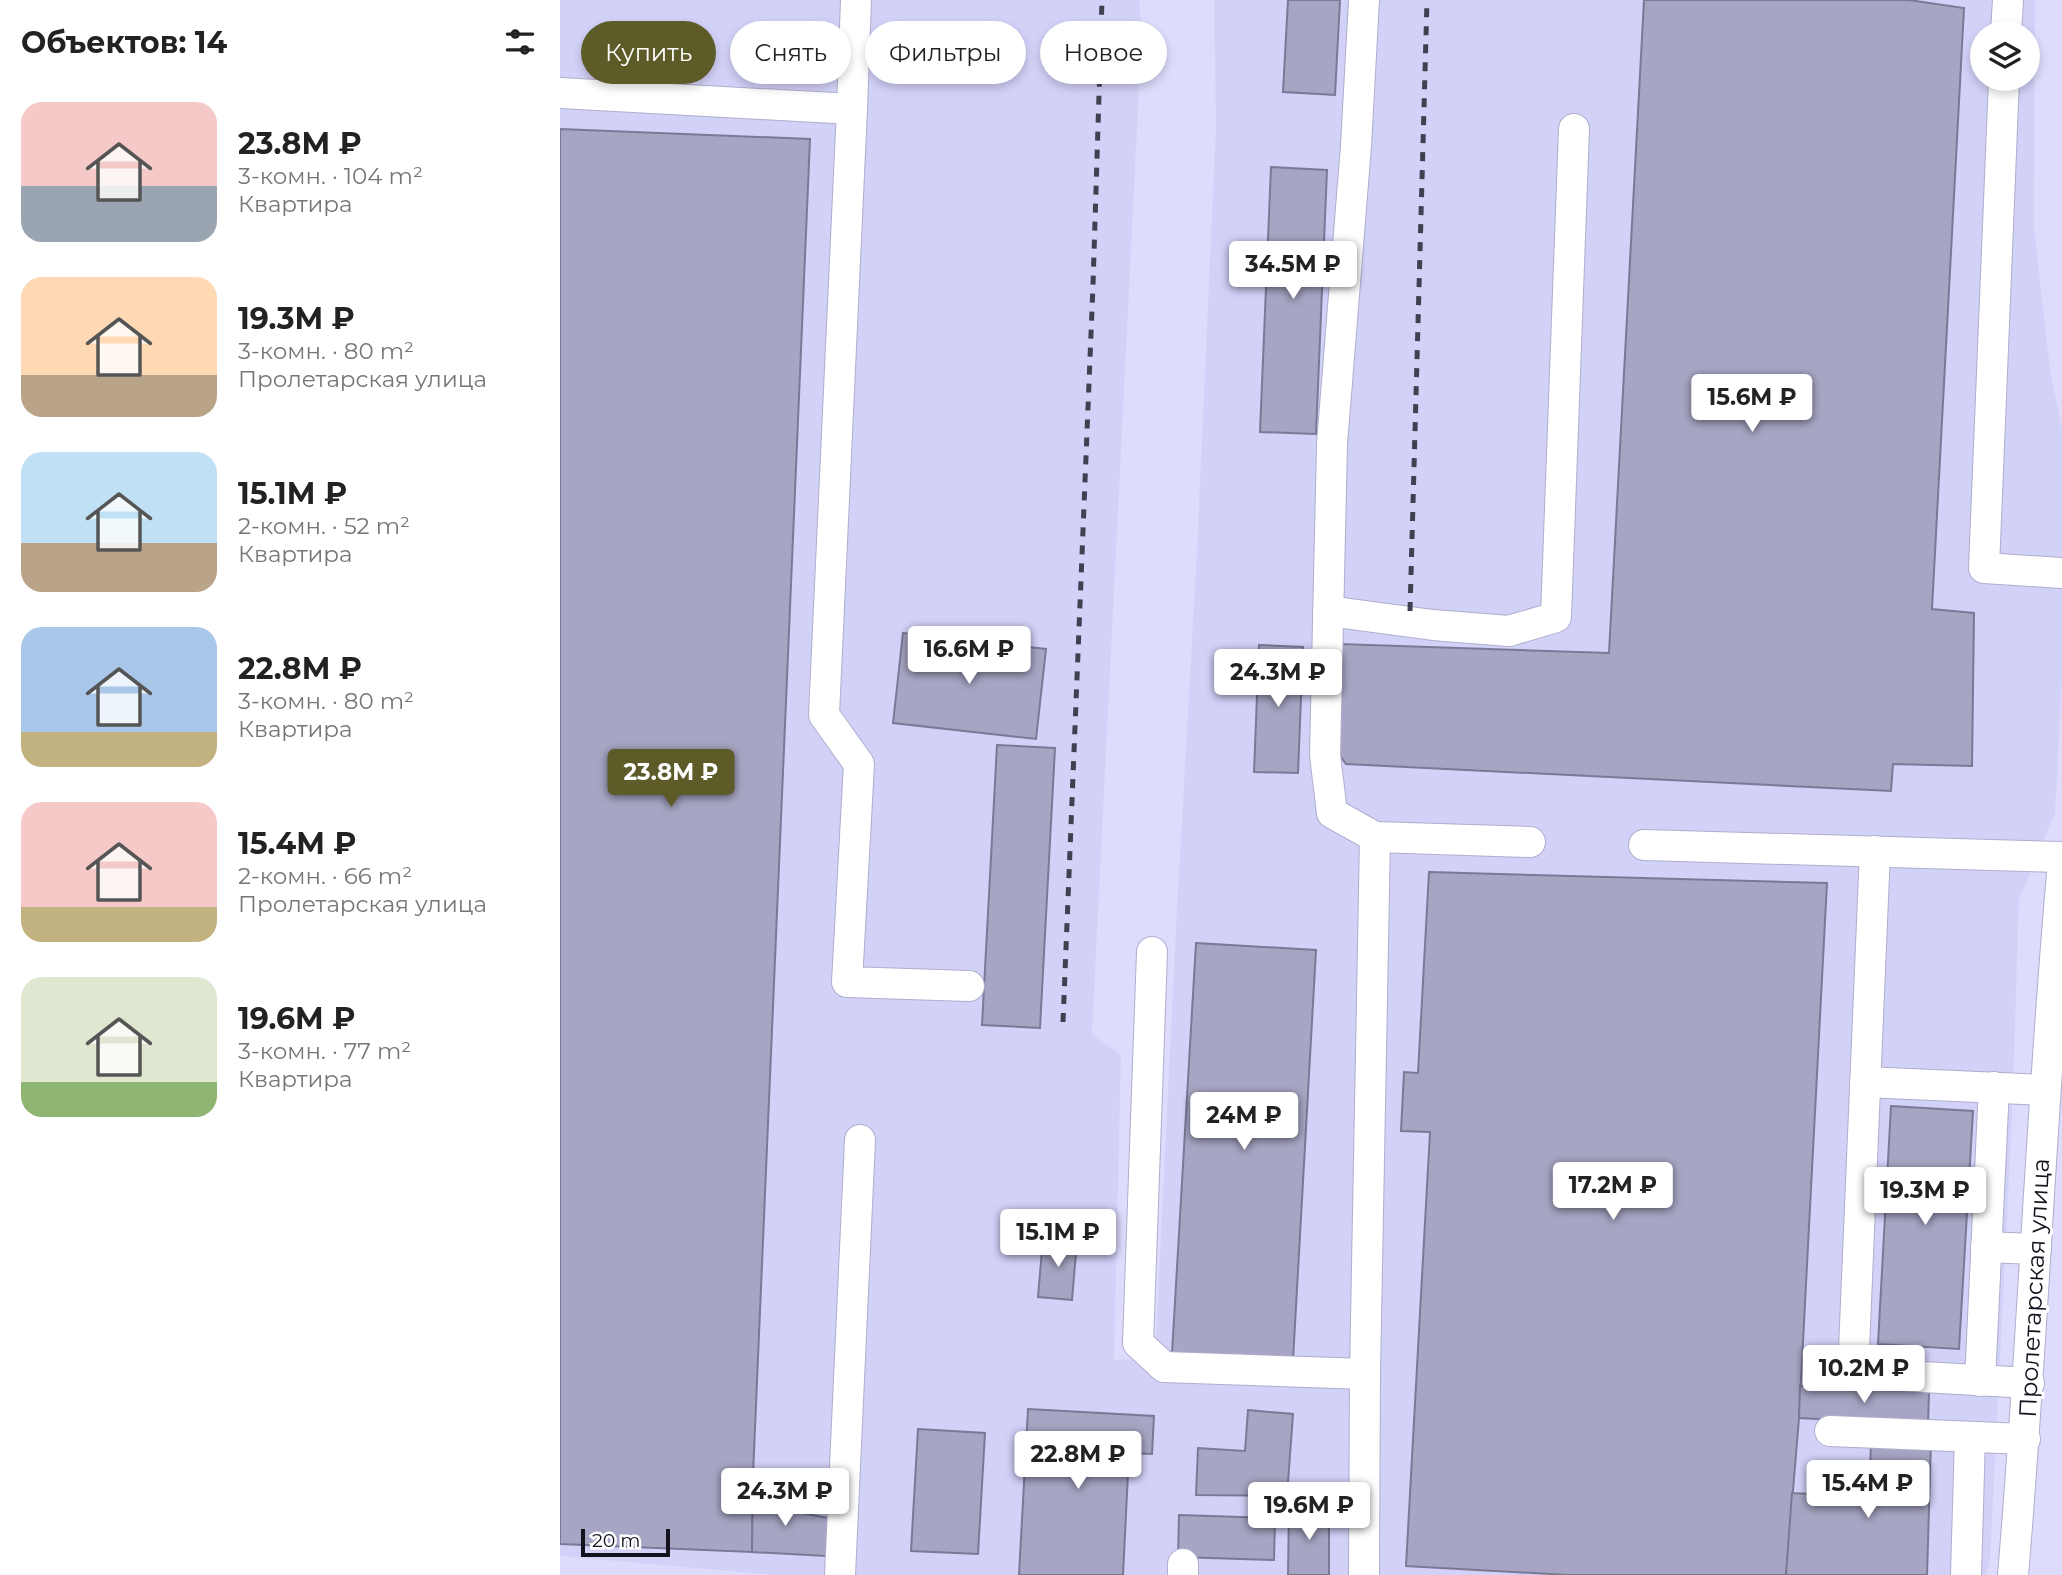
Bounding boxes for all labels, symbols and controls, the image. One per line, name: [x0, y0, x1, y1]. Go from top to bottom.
chip: Купить: [581, 21, 716, 84]
chip: Снять: [730, 21, 851, 84]
chip: Фильтры: [865, 21, 1026, 84]
chip: Новое: [1040, 21, 1167, 84]
map controls: [1970, 21, 2040, 91]
button: layers: [1970, 21, 2040, 91]
icon: filters: [501, 23, 539, 61]
text: Объектов: 14: [21, 24, 227, 61]
text: 23.8M ₽: [238, 125, 362, 162]
icon: home: [77, 130, 161, 214]
text: 3-комн. · 104 m²: [238, 162, 423, 190]
text: Квартира: [238, 190, 352, 218]
pin: 34.5M ₽: [1228, 242, 1358, 301]
text: 34.5M ₽: [1245, 250, 1341, 278]
text: 19.3M ₽: [238, 300, 355, 337]
icon: home: [77, 305, 161, 389]
text: 3-комн. · 80 m²: [238, 337, 414, 365]
text: Пролетарская улица: [238, 365, 487, 393]
pin: 15.6M ₽: [1687, 374, 1817, 434]
text: 15.6M ₽: [1707, 383, 1797, 411]
text: 15.1M ₽: [238, 475, 347, 512]
icon: home: [77, 480, 161, 564]
text: 2-комн. · 52 m²: [238, 512, 410, 540]
text: Квартира: [238, 540, 352, 568]
pin: 16.6M ₽: [904, 626, 1034, 686]
text: 16.6M ₽: [924, 635, 1014, 663]
text: 22.8M ₽: [238, 650, 362, 687]
pin: 24.3M ₽: [1213, 650, 1343, 709]
icon: home: [77, 655, 161, 739]
text: 24.3M ₽: [1230, 658, 1326, 686]
text: 3-комн. · 80 m²: [238, 687, 414, 715]
text: Квартира: [238, 715, 352, 743]
pin: 23.8M ₽: [606, 750, 736, 809]
text: 23.8M ₽: [624, 758, 718, 786]
text: 15.4M ₽: [238, 825, 357, 862]
icon: home: [77, 830, 161, 914]
text: 2-комн. · 66 m²: [238, 862, 412, 890]
text: Пролетарская улица: [238, 890, 487, 918]
text: 19.6M ₽: [238, 1000, 355, 1037]
icon: home: [77, 1005, 161, 1089]
text: 3-комн. · 77 m²: [238, 1037, 411, 1065]
text: Квартира: [238, 1065, 352, 1093]
pin: 24M ₽: [1195, 1092, 1293, 1152]
text: 24M ₽: [1206, 1101, 1282, 1129]
street label: Пролетарская улица: [2013, 1158, 2055, 1418]
pin: 17.2M ₽: [1548, 1162, 1678, 1222]
pin: 19.3M ₽: [1860, 1168, 1990, 1227]
text: 17.2M ₽: [1569, 1171, 1657, 1199]
text: 19.3M ₽: [1880, 1176, 1970, 1204]
pin: 15.1M ₽: [993, 1210, 1123, 1269]
text: 15.1M ₽: [1016, 1218, 1100, 1246]
pin: 10.2M ₽: [1799, 1346, 1929, 1405]
text: 10.2M ₽: [1819, 1354, 1909, 1382]
pin: 22.8M ₽: [1013, 1432, 1143, 1491]
text: 22.8M ₽: [1030, 1440, 1126, 1468]
pin: 15.4M ₽: [1803, 1460, 1933, 1520]
pin: 24.3M ₽: [720, 1468, 850, 1528]
text: 15.4M ₽: [1823, 1469, 1913, 1497]
text: 24.3M ₽: [737, 1477, 833, 1505]
pin: 19.6M ₽: [1244, 1482, 1374, 1542]
text: 19.6M ₽: [1264, 1491, 1354, 1519]
scale bar: [581, 1526, 670, 1558]
text: 20 m: [592, 1529, 640, 1552]

